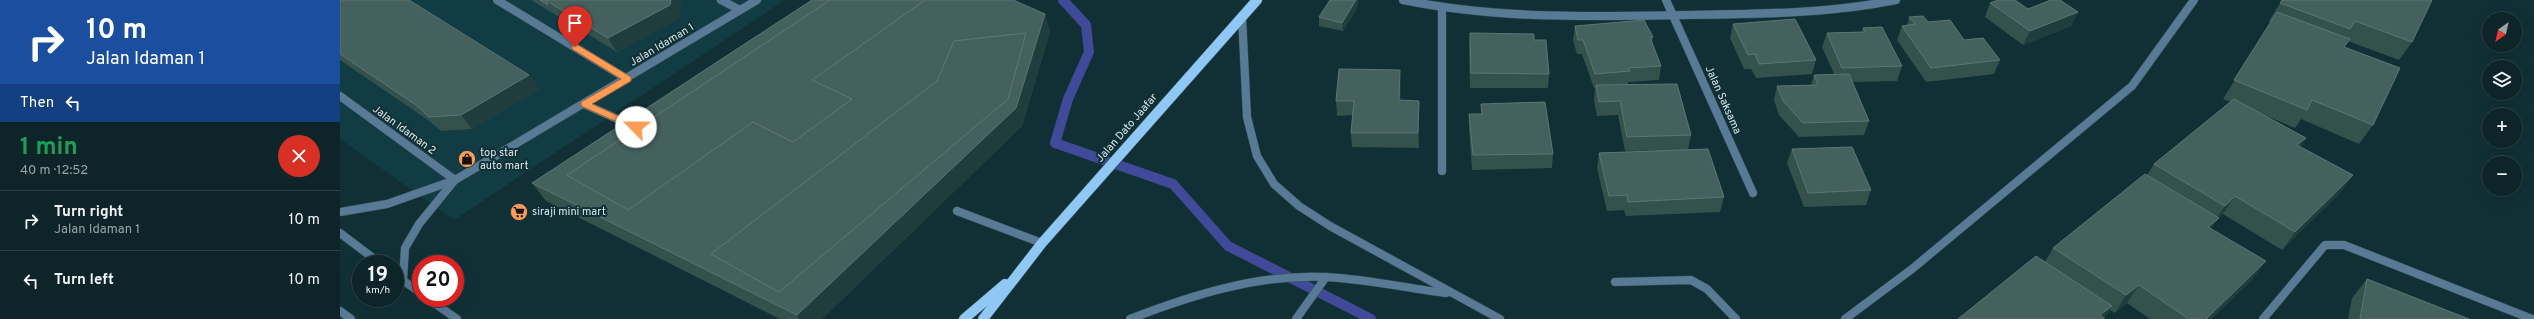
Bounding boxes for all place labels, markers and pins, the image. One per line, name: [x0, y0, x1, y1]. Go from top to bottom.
pin: [558, 6, 592, 47]
place label: top star auto mart: [480, 146, 529, 173]
shop icon: top star auto mart: [457, 149, 477, 169]
supermarket icon: siraji mini mart: [509, 202, 529, 222]
place label: siraji mini mart: [532, 205, 606, 219]

